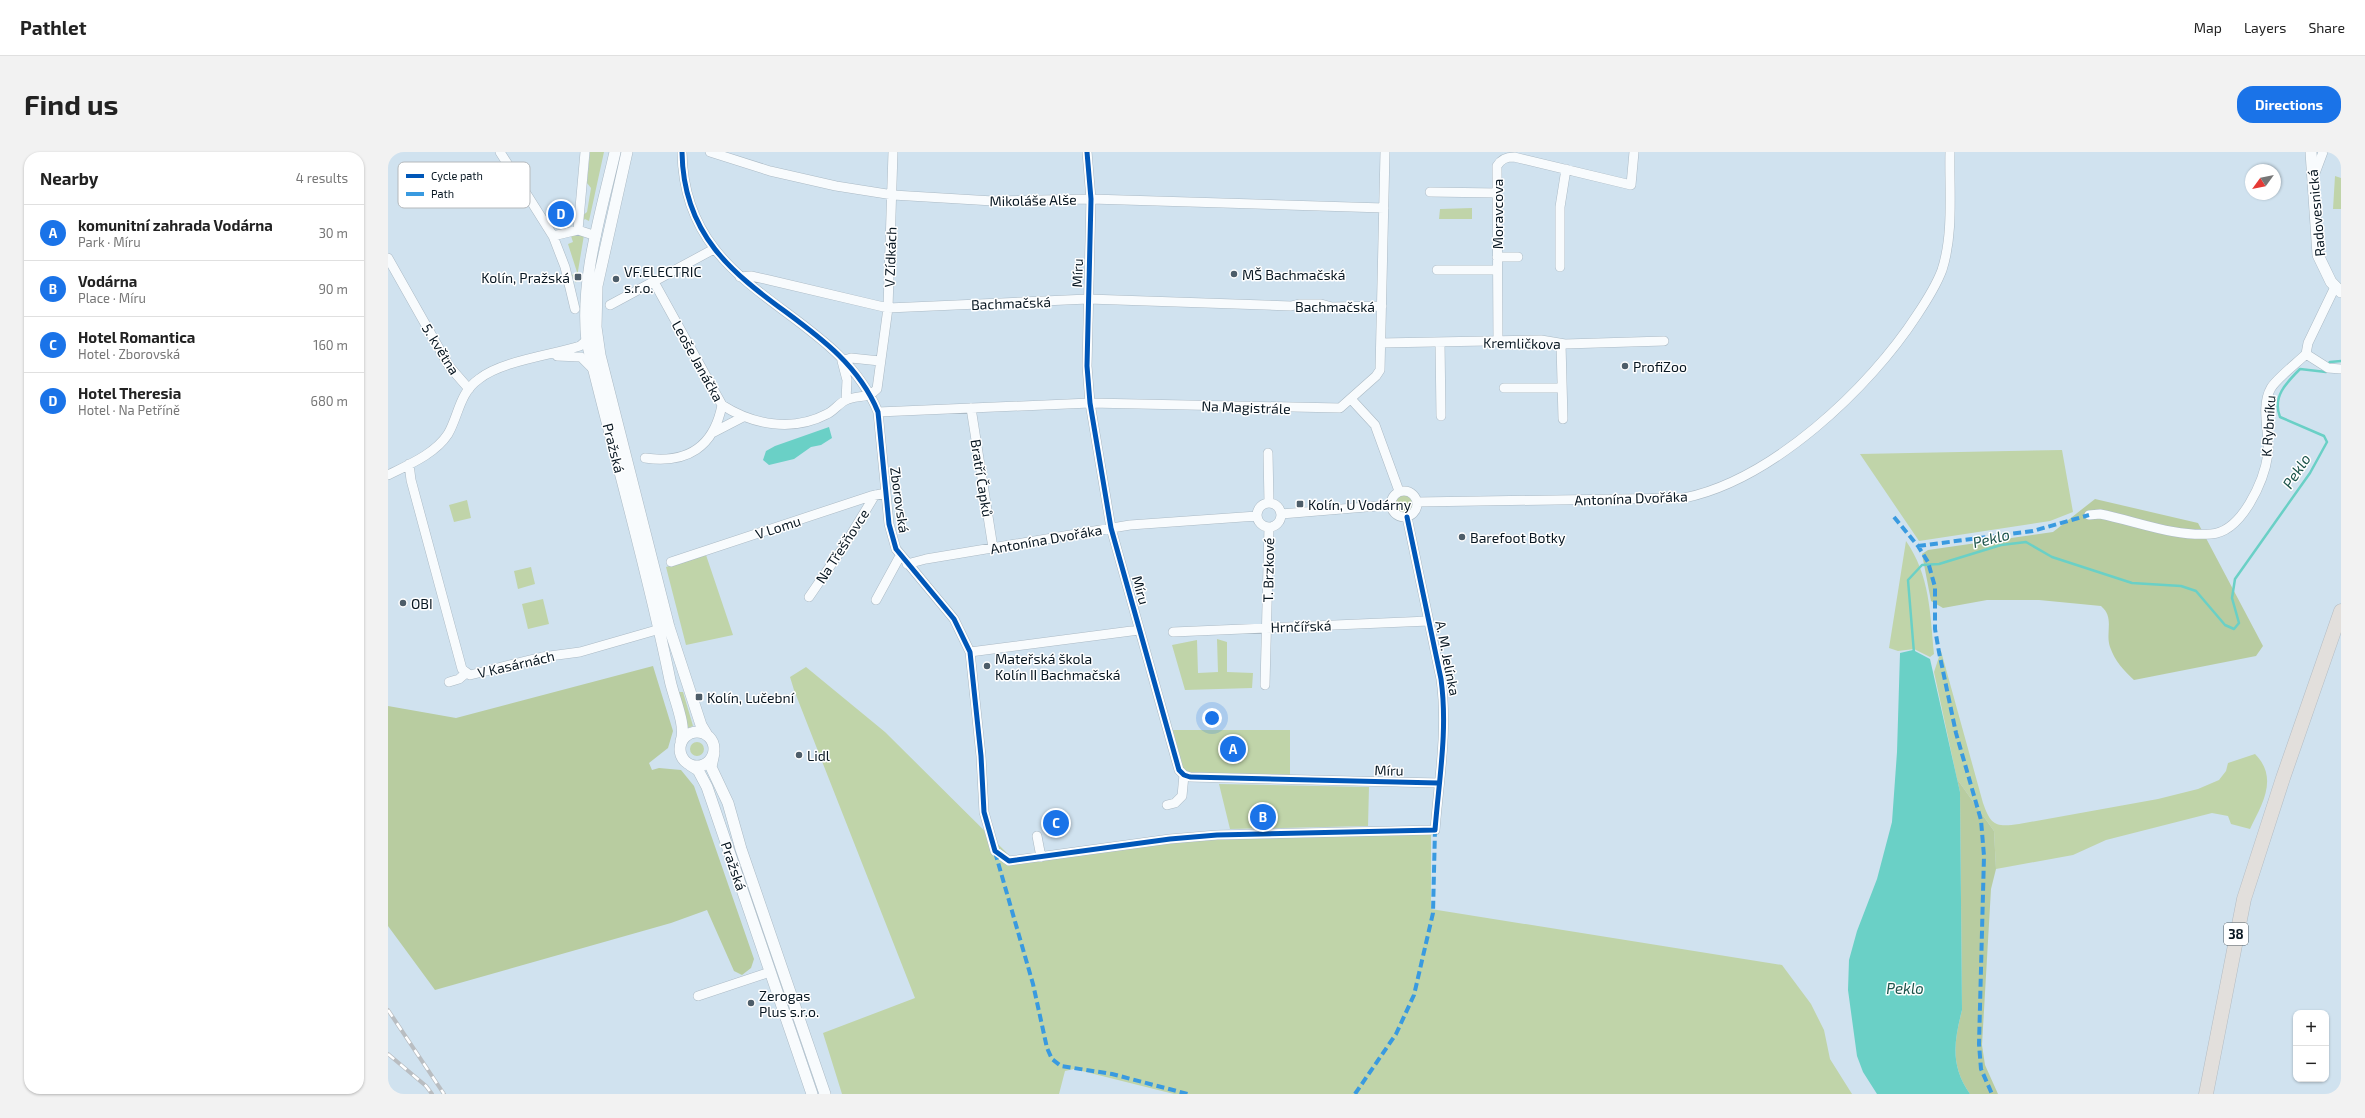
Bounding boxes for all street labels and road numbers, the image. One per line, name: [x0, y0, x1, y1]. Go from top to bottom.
street label: Radovesnická: [2304, 169, 2328, 257]
street label: Moravcova: [1489, 179, 1506, 249]
street label: Mikoláše Alše: [989, 191, 1077, 209]
street label: V Zídkách: [880, 226, 900, 288]
street label: Míru: [1068, 258, 1086, 288]
street label: Bachmačská: [971, 293, 1051, 313]
street label: Bachmačská: [1295, 298, 1375, 315]
street label: Leoše Janáčka: [669, 318, 727, 404]
street label: 5. května: [419, 320, 463, 378]
street label: Kremličkova: [1483, 334, 1561, 352]
street label: K Rybníku: [2257, 394, 2279, 458]
street label: Na Magistrále: [1201, 397, 1291, 417]
street label: Pražská: [600, 421, 628, 475]
street label: Bratří Čapků: [967, 438, 997, 518]
street label: Zborovská: [887, 466, 913, 534]
street label: Antonína Dvořáka: [1574, 488, 1688, 508]
street label: Na Třešňovce: [812, 506, 872, 586]
street label: V Lomu: [753, 512, 803, 542]
street label: Antonína Dvořáka: [989, 521, 1103, 557]
street label: T. Brzkové: [1259, 537, 1277, 603]
street label: Míru: [1129, 574, 1153, 606]
street label: Hrnčířská: [1270, 616, 1332, 636]
street label: A. M. Jelínka: [1432, 619, 1464, 697]
street label: V Kasárnách: [476, 647, 556, 681]
street label: Míru: [1374, 761, 1404, 779]
street label: Pražská: [718, 839, 750, 893]
road number: 38: [2224, 923, 2248, 945]

